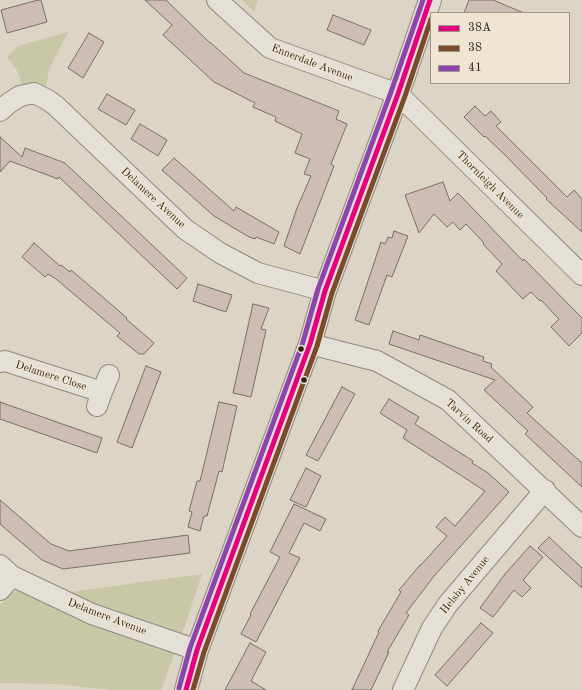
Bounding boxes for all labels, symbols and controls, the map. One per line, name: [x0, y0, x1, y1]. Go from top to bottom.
legend: [430, 12, 570, 84]
text: 38A: [468, 22, 491, 34]
street label: Ennerdale Avenue: [269, 41, 355, 85]
text: 38: [468, 42, 482, 54]
text: 41: [468, 62, 482, 74]
street label: Thornleigh Avenue: [453, 148, 527, 222]
street label: Delamere Avenue: [118, 165, 188, 231]
unlabelled marker: [296, 344, 306, 354]
street label: Delamere Close: [14, 358, 88, 394]
unlabelled marker: [299, 375, 309, 385]
street label: Tarvin Road: [442, 396, 496, 446]
street label: Helsby Avenue: [438, 553, 492, 617]
street label: Delamere Avenue: [66, 596, 148, 638]

